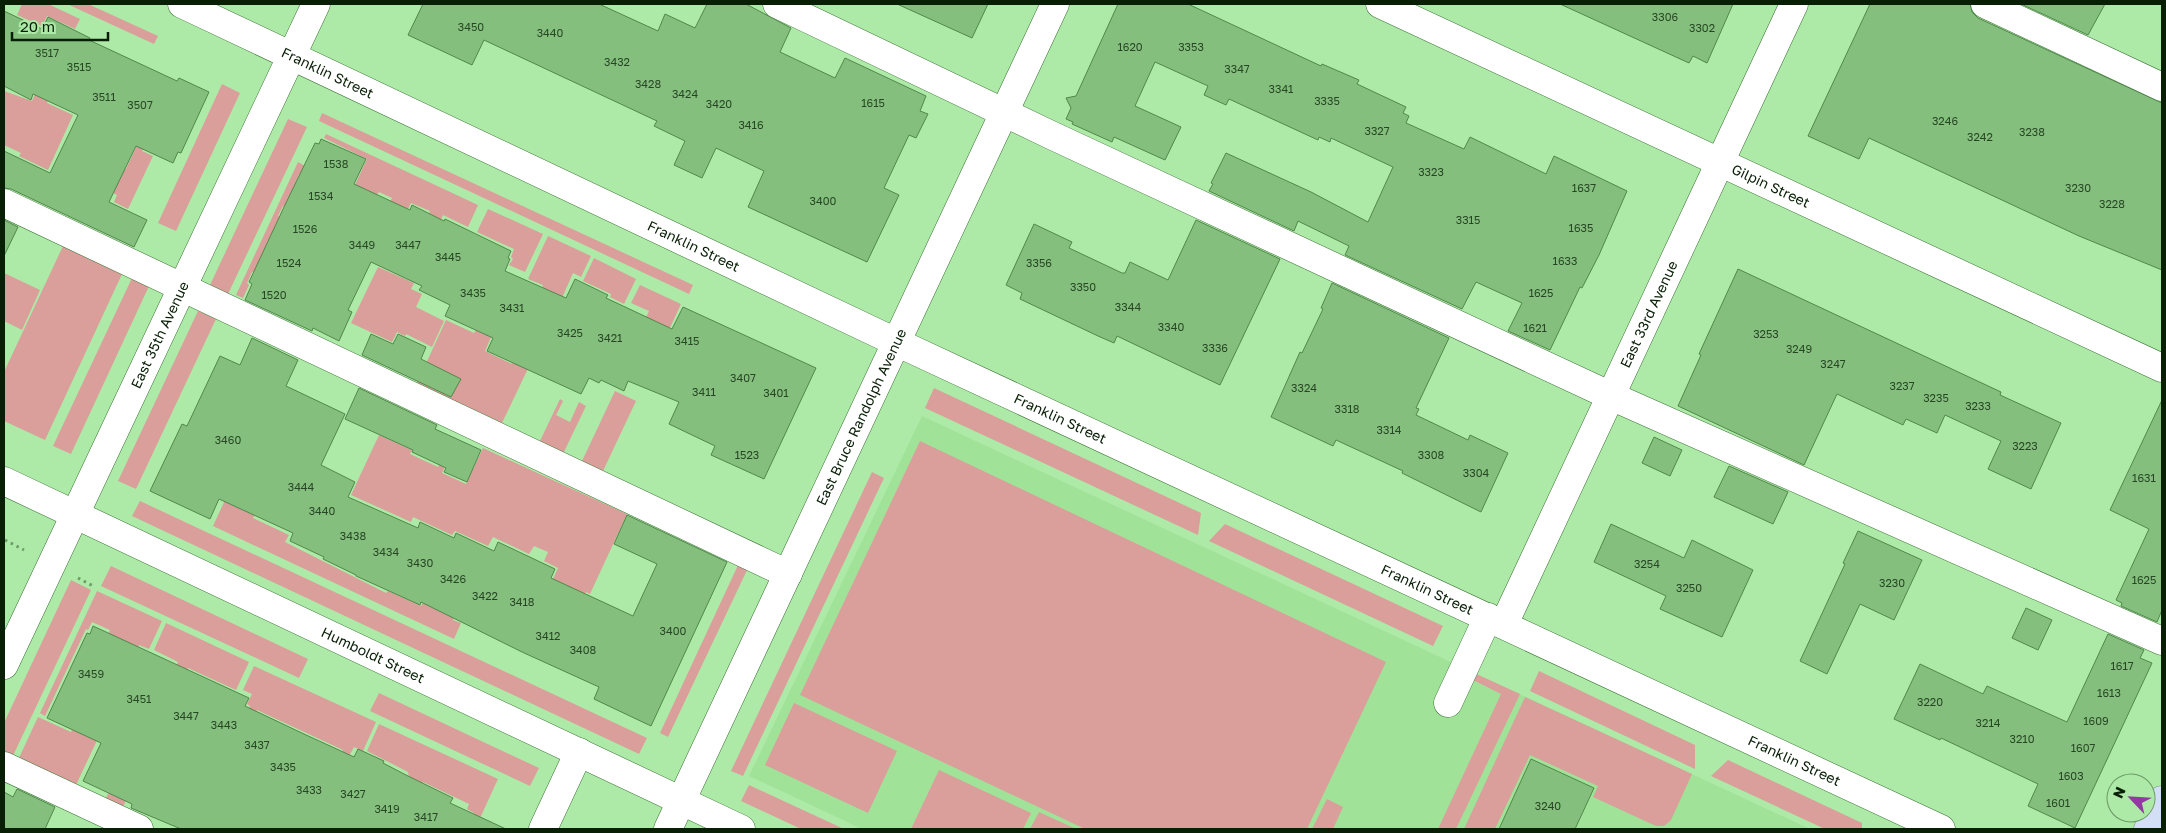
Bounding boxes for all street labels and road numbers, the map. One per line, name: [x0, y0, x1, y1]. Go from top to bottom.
street label: Franklin Street: [279, 43, 377, 102]
street label: Gilpin Street: [1729, 160, 1813, 211]
street label: Franklin Street: [645, 217, 743, 275]
street label: East 33rd Avenue: [1616, 258, 1681, 370]
street label: East 35th Avenue: [127, 278, 192, 391]
street label: East Bruce Randolph Avenue: [812, 326, 909, 508]
street label: Franklin Street: [1011, 389, 1109, 447]
street label: Franklin Street: [1378, 560, 1476, 618]
street label: Humboldt Street: [319, 623, 427, 686]
street label: Franklin Street: [1746, 731, 1843, 789]

